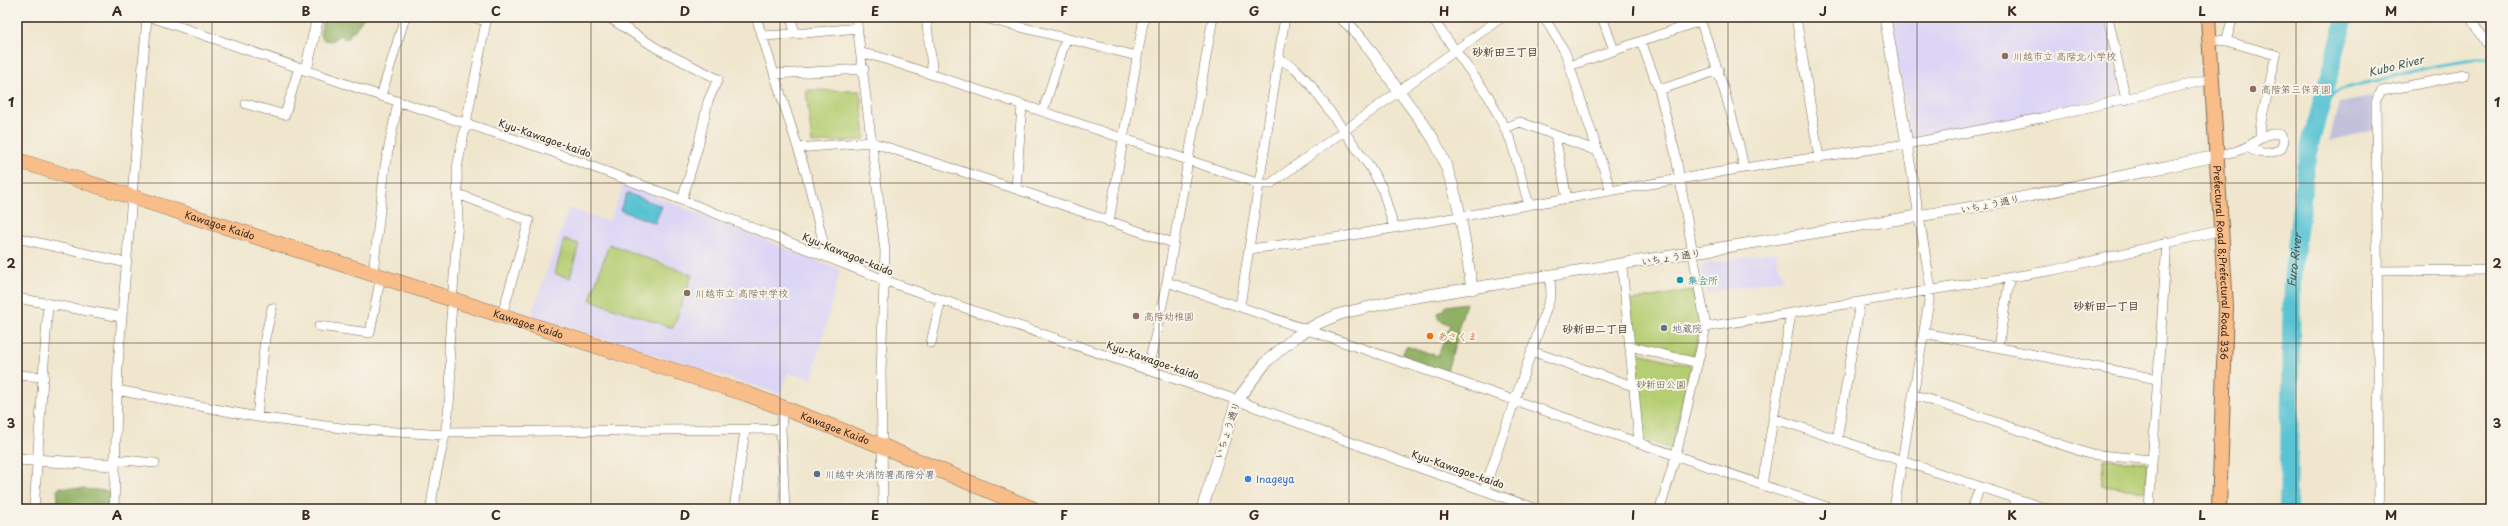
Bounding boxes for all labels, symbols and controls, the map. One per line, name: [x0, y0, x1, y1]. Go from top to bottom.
text: A: [112, 1, 122, 20]
text: B: [302, 1, 311, 20]
text: C: [491, 1, 501, 20]
text: D: [680, 1, 690, 20]
text: E: [871, 1, 879, 20]
text: F: [1060, 1, 1068, 20]
text: G: [1249, 1, 1259, 20]
text: H: [1439, 1, 1449, 20]
text: I: [1631, 1, 1635, 20]
text: J: [1819, 1, 1827, 20]
text: K: [2007, 1, 2017, 20]
text: L: [2198, 1, 2206, 20]
text: M: [2385, 1, 2397, 20]
district label: 砂新田三丁目: [1472, 43, 1538, 60]
place label: 川越市立 高階北小学校: [2013, 48, 2116, 63]
water label: Kubo River: [2366, 50, 2427, 81]
marker: 川越市立 高階北小学校: [2000, 51, 2010, 61]
place label: 高階第三保育園: [2261, 81, 2331, 96]
marker: 高階第三保育園: [2248, 84, 2258, 94]
text: 1: [8, 92, 14, 111]
text: 1: [2494, 92, 2500, 111]
street label: Kyu-Kawagoe-kaido: [497, 115, 594, 161]
street label: Prefectural Road 8;Prefectural Road 336: [2210, 165, 2234, 360]
street label: いちょう通り: [1959, 190, 2021, 217]
street label: Kawagoe Kaido: [183, 206, 257, 243]
street label: Kyu-Kawagoe-kaido: [800, 228, 896, 280]
water label: Furo River: [2283, 230, 2306, 287]
street label: いちょう通り: [1640, 244, 1702, 269]
text: 2: [6, 253, 16, 272]
text: 2: [2492, 253, 2502, 272]
place label: 集会所: [1688, 272, 1718, 287]
marker: 集会所: [1675, 275, 1685, 285]
place label: 川越市立 高階中学校: [695, 285, 788, 300]
marker: 川越市立 高階中学校: [682, 288, 692, 298]
district label: 砂新田一丁目: [2073, 297, 2139, 314]
street label: Kawagoe Kaido: [492, 305, 566, 342]
place label: 高階幼稚園: [1144, 308, 1194, 323]
marker: 高階幼稚園: [1131, 311, 1141, 321]
district label: 砂新田二丁目: [1562, 320, 1628, 337]
place label: 地蔵院: [1672, 320, 1702, 335]
marker: 地蔵院: [1659, 323, 1669, 333]
place label: あさくま: [1438, 328, 1477, 343]
marker: あさくま: [1425, 331, 1435, 341]
street label: Kyu-Kawagoe-kaido: [1105, 337, 1202, 383]
park label: 砂新田公園: [1636, 376, 1686, 391]
street label: いちょう通り: [1210, 399, 1243, 461]
street label: Kawagoe Kaido: [799, 407, 872, 448]
text: 3: [7, 413, 16, 432]
text: 3: [2493, 413, 2502, 432]
street label: Kyu-Kawagoe-kaido: [1410, 446, 1507, 492]
place label: 川越中央消防署高階分署: [825, 466, 935, 481]
marker: 川越中央消防署高階分署: [812, 469, 822, 479]
place label: Inageya: [1256, 471, 1295, 486]
marker: Inageya: [1243, 474, 1253, 484]
text: A: [112, 505, 122, 524]
text: B: [302, 505, 311, 524]
text: C: [491, 505, 501, 524]
text: D: [680, 505, 690, 524]
text: E: [871, 505, 879, 524]
text: F: [1060, 505, 1068, 524]
text: G: [1249, 505, 1259, 524]
text: H: [1439, 505, 1449, 524]
text: I: [1631, 505, 1635, 524]
text: J: [1819, 505, 1827, 524]
text: K: [2007, 505, 2017, 524]
text: L: [2198, 505, 2206, 524]
text: M: [2385, 505, 2397, 524]

